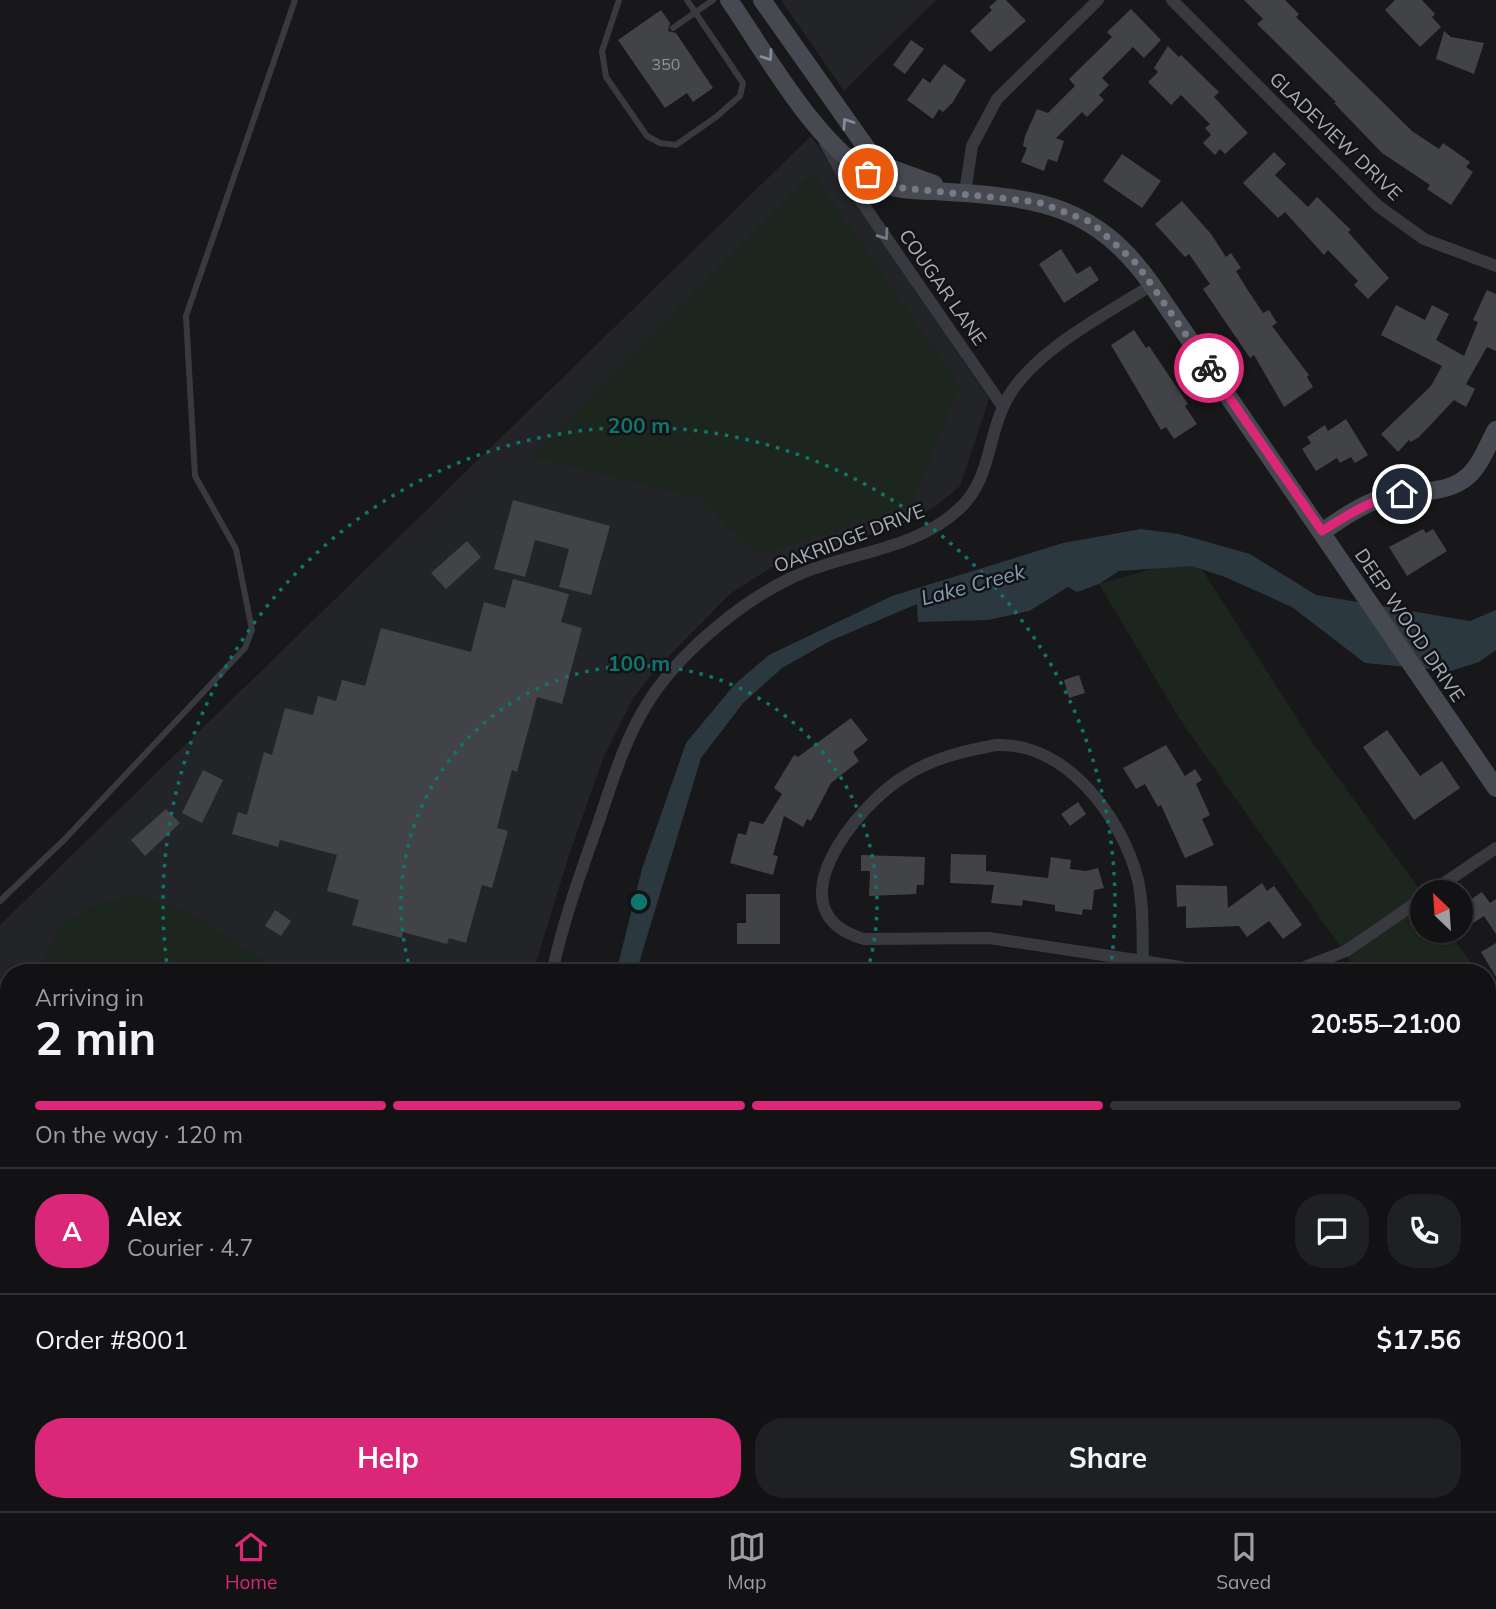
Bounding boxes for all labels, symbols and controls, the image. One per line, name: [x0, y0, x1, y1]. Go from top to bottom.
one-way arrow: [760, 48, 772, 61]
house number: 350: [652, 54, 680, 74]
street label: GLADEVIEW DRIVE: [1265, 67, 1407, 205]
one-way arrow: [843, 118, 855, 131]
pin: [838, 144, 898, 204]
icon: bag: [849, 155, 887, 193]
street label: COUGAR LANE: [894, 224, 992, 350]
one-way arrow: [876, 227, 888, 240]
courier: [1174, 333, 1244, 403]
icon: bike: [1190, 349, 1228, 387]
text: 200 m: [608, 412, 670, 438]
pin: [1372, 464, 1432, 524]
icon: home: [1383, 475, 1421, 513]
street label: OAKRIDGE DRIVE: [770, 498, 928, 578]
street label: DEEP WOOD DRIVE: [1350, 544, 1470, 706]
water label: Lake Creek: [918, 557, 1029, 610]
text: 100 m: [608, 650, 670, 676]
north arrow: [1410, 880, 1474, 943]
map controls: [1410, 880, 1473, 943]
centre of rings: [627, 890, 651, 914]
text: Arriving in: [35, 983, 144, 1012]
text: 20:55–21:00: [1310, 1007, 1461, 1040]
text: 2 min: [35, 1009, 156, 1067]
text: On the way · 120 m: [35, 1120, 243, 1149]
button: chat: [1295, 1194, 1369, 1268]
button: phone: [1387, 1194, 1461, 1268]
text: Alex: [127, 1200, 182, 1233]
text: A: [62, 1215, 82, 1248]
text: Courier · 4.7: [127, 1233, 253, 1262]
text: Order #8001: [35, 1323, 188, 1356]
text: $17.56: [1377, 1323, 1461, 1356]
button: Help: [35, 1418, 741, 1498]
button: Share: [755, 1418, 1461, 1498]
tab: Home: [225, 1528, 277, 1594]
tab: Map: [727, 1528, 766, 1594]
tab: Saved: [1216, 1528, 1271, 1594]

